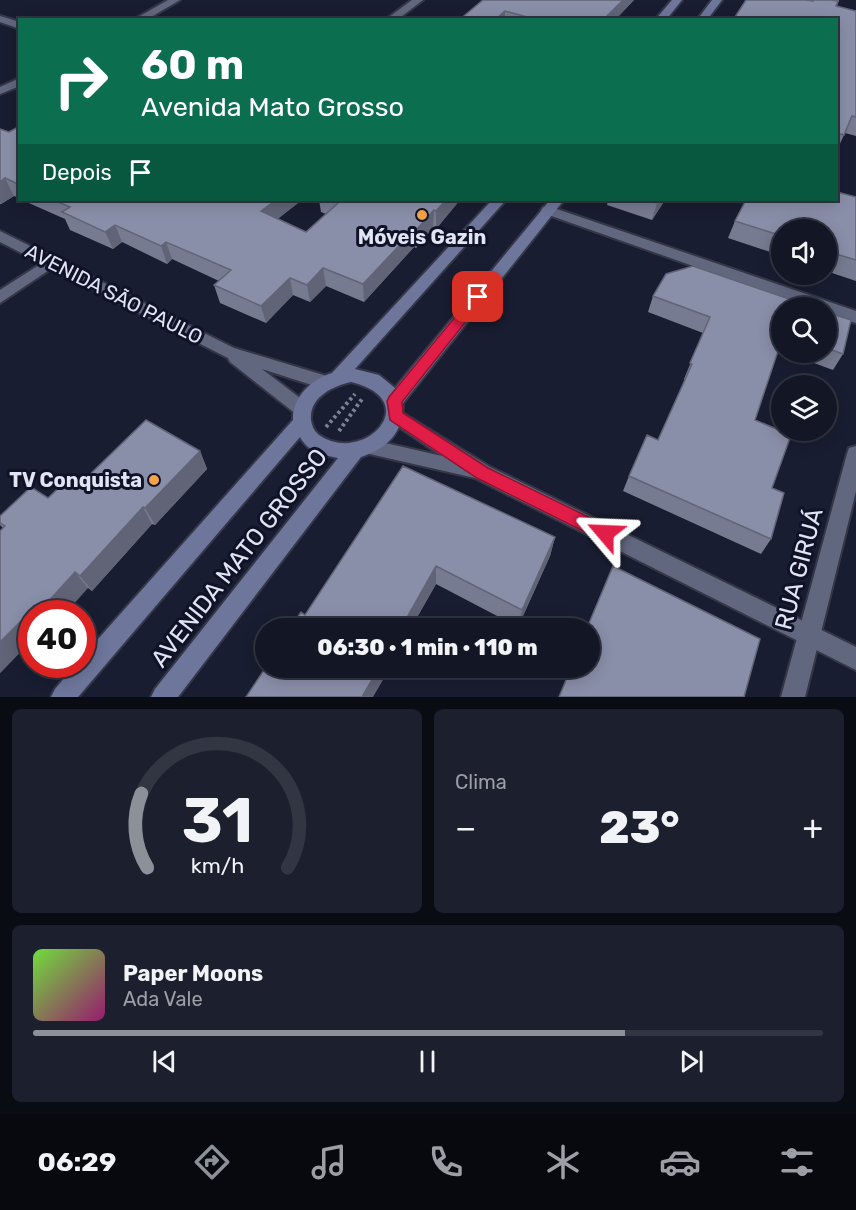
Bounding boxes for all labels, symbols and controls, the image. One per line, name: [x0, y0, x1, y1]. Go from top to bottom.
text: 60 m: [141, 40, 244, 90]
icon: right: [42, 42, 120, 120]
text: Avenida Mato Grosso: [141, 91, 404, 123]
icon: arrive: [124, 156, 157, 189]
text: Depois: [42, 159, 112, 186]
marker: Móveis Gazin: [415, 208, 429, 222]
map controls: [771, 219, 837, 441]
button: sound: [771, 219, 837, 285]
place label: Móveis Gazin: [358, 225, 486, 249]
street label: AVENIDA SÃO PAULO: [21, 239, 207, 349]
pin: [452, 271, 503, 322]
icon: arrive: [461, 280, 494, 313]
button: search: [771, 297, 837, 363]
button: layers: [771, 375, 837, 441]
street label: AVENIDA MATO GROSSO: [145, 443, 333, 673]
place label: TV Conquista: [9, 468, 142, 492]
marker: TV Conquista: [147, 473, 161, 487]
position arrow: [573, 501, 637, 565]
street label: RUA GIRUÁ: [769, 505, 829, 633]
speed limit sign: 40: [18, 600, 96, 678]
text: 06:30 · 1 min · 110 m: [317, 634, 538, 661]
text: Clima: [455, 770, 507, 794]
text: 31: [181, 784, 253, 858]
text: 23°: [599, 801, 680, 854]
text: −: [455, 808, 476, 847]
text: +: [802, 808, 823, 847]
text: km/h: [190, 853, 244, 878]
text: Paper Moons: [123, 960, 263, 987]
text: Ada Vale: [123, 987, 203, 1011]
icon: previous: [148, 1045, 181, 1078]
icon: pause: [411, 1045, 444, 1078]
icon: next: [675, 1045, 708, 1078]
icon: directions: [191, 1141, 233, 1183]
icon: music: [308, 1141, 350, 1183]
icon: phone: [425, 1141, 467, 1183]
icon: climate: [542, 1141, 584, 1183]
icon: car: [659, 1141, 701, 1183]
icon: filters: [776, 1141, 818, 1183]
text: 06:29: [38, 1146, 116, 1178]

